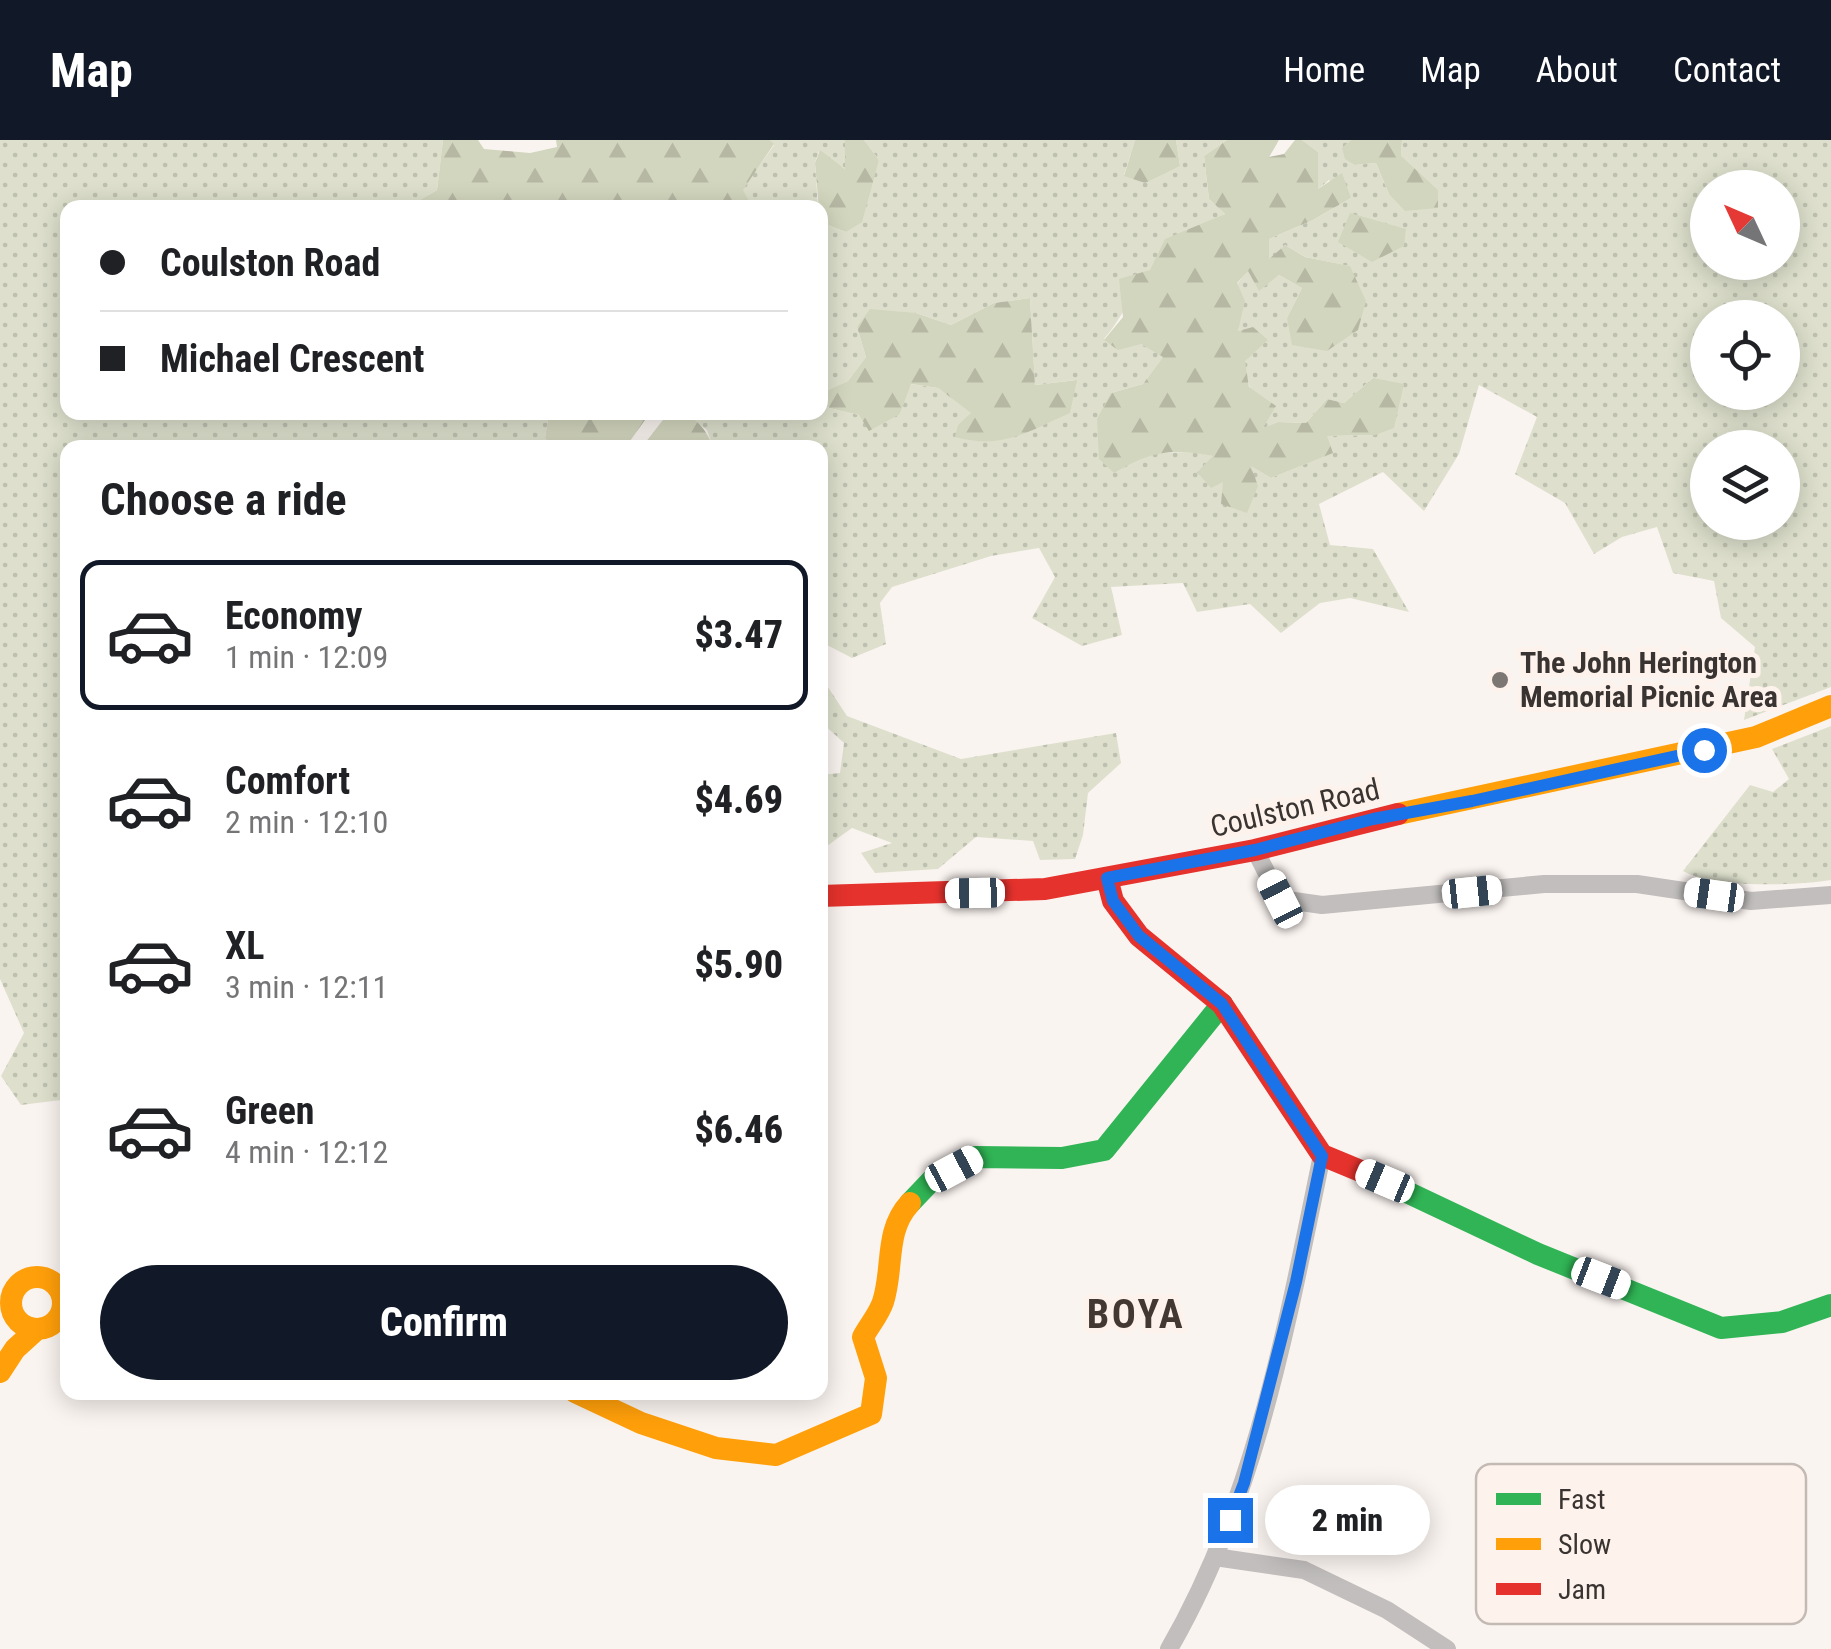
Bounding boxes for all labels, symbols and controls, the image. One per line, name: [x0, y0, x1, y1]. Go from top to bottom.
text: Map: [50, 42, 133, 99]
text: Home: [1283, 50, 1365, 91]
text: Map: [1420, 50, 1481, 91]
text: About: [1536, 50, 1618, 91]
text: Contact: [1673, 50, 1781, 91]
north arrow: [1690, 170, 1800, 280]
map controls: [1690, 170, 1800, 540]
text: Coulston Road: [160, 241, 380, 285]
button: locate: [1690, 300, 1800, 410]
text: Michael Crescent: [160, 337, 424, 381]
button: layers: [1690, 430, 1800, 540]
text: Choose a ride: [100, 473, 347, 526]
icon: car: [105, 590, 195, 680]
text: Economy: [225, 594, 362, 638]
text: $3.47: [694, 613, 783, 657]
text: 1 min · 12:09: [225, 638, 388, 676]
place label: The John Herington Memorial Picnic Area: [1520, 645, 1778, 714]
marker: The John Herington Memorial Picnic Area: [1489, 669, 1511, 691]
route start: [1682, 728, 1727, 773]
icon: car: [105, 755, 195, 845]
text: Comfort: [225, 759, 350, 803]
street label: Coulston Road: [1207, 771, 1383, 844]
text: $4.69: [694, 778, 783, 822]
text: 2 min · 12:10: [225, 803, 388, 841]
car: [1253, 865, 1307, 933]
car: [1441, 874, 1503, 910]
car: [1682, 876, 1746, 914]
car: [945, 877, 1005, 909]
icon: car: [105, 920, 195, 1010]
text: XL: [225, 924, 264, 968]
text: $5.90: [694, 943, 783, 987]
text: 3 min · 12:11: [225, 968, 388, 1006]
icon: car: [105, 1085, 195, 1175]
text: Green: [225, 1089, 315, 1133]
text: $6.46: [694, 1108, 783, 1152]
text: 4 min · 12:12: [225, 1133, 388, 1171]
car: [920, 1142, 988, 1196]
car: [1352, 1155, 1418, 1207]
car: [1568, 1253, 1634, 1303]
button: Confirm: [100, 1265, 788, 1380]
district label: BOYA: [1087, 1291, 1185, 1338]
legend: [1476, 1464, 1806, 1624]
text: Fast: [1558, 1483, 1605, 1516]
callout: 2 min: [1265, 1485, 1430, 1555]
route end: [1208, 1498, 1253, 1543]
text: 2 min: [1312, 1501, 1383, 1539]
text: Slow: [1558, 1528, 1611, 1561]
text: Jam: [1558, 1573, 1606, 1606]

